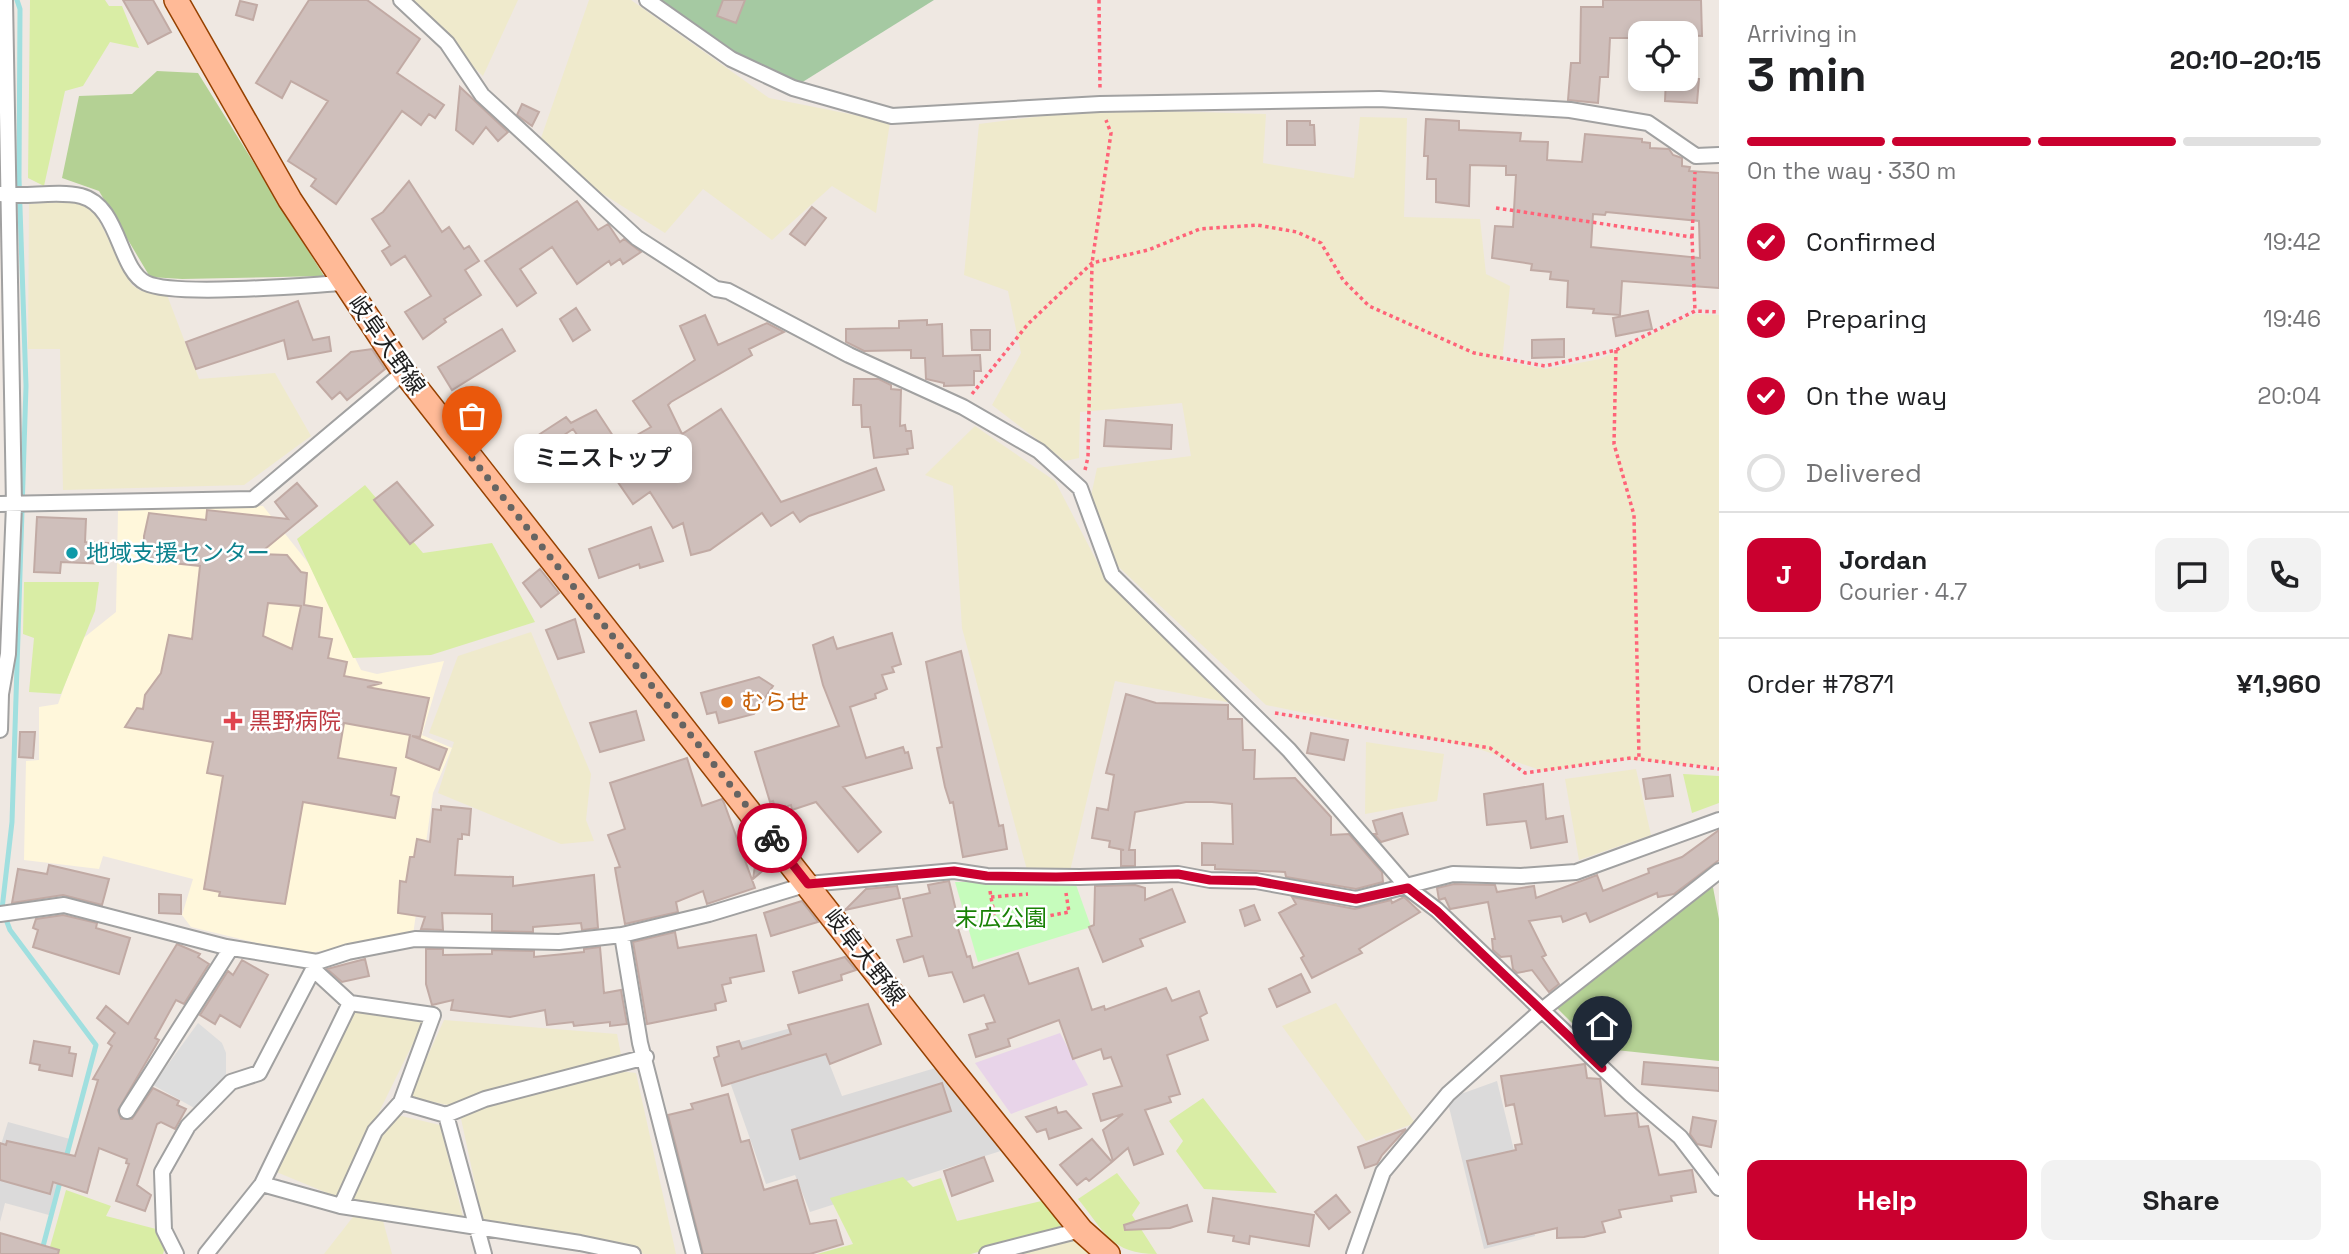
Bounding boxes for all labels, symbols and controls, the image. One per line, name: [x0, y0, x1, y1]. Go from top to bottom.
text: Arriving in: [1747, 19, 1857, 49]
map controls: [1628, 21, 1698, 91]
button: locate: [1628, 21, 1698, 91]
text: 20:10–20:15: [2170, 43, 2321, 77]
text: 3 min: [1747, 46, 1867, 104]
text: On the way · 330 m: [1747, 156, 1956, 186]
icon: check: [1747, 223, 1785, 261]
text: Confirmed: [1806, 225, 1936, 259]
text: 19:42: [2263, 227, 2321, 257]
street label: 岐阜大野線: [342, 289, 432, 401]
icon: check: [1747, 300, 1785, 338]
text: Preparing: [1806, 302, 1927, 336]
text: 19:46: [2263, 304, 2321, 334]
icon: check: [1747, 377, 1785, 415]
text: On the way: [1806, 379, 1947, 413]
text: 20:04: [2257, 381, 2321, 411]
pin: [442, 386, 502, 458]
icon: bag: [453, 397, 491, 435]
callout: ミニストップ: [514, 434, 692, 482]
text: ミニストップ: [534, 443, 672, 473]
text: Delivered: [1806, 456, 1922, 490]
place label: 地域支援センター: [86, 538, 270, 568]
button: chat: [2155, 538, 2229, 612]
button: phone: [2247, 538, 2321, 612]
text: Jordan: [1839, 543, 1927, 577]
marker: 地域支援センター: [64, 545, 80, 561]
text: J: [1776, 558, 1792, 592]
text: Courier · 4.7: [1839, 577, 1967, 607]
text: Order #7871: [1747, 667, 1894, 701]
text: ¥1,960: [2237, 667, 2321, 701]
place label: むらせ: [741, 687, 810, 717]
marker: むらせ: [719, 694, 735, 710]
place label: 黒野病院: [249, 706, 341, 736]
marker: 黒野病院: [223, 711, 243, 731]
courier: [737, 803, 807, 873]
icon: bike: [753, 819, 791, 857]
street label: 岐阜大野線: [818, 902, 912, 1012]
park label: 末広公園: [955, 903, 1047, 933]
pin: [1572, 996, 1632, 1068]
icon: home: [1583, 1007, 1621, 1045]
button: Help: [1747, 1160, 2027, 1240]
button: Share: [2041, 1160, 2321, 1240]

